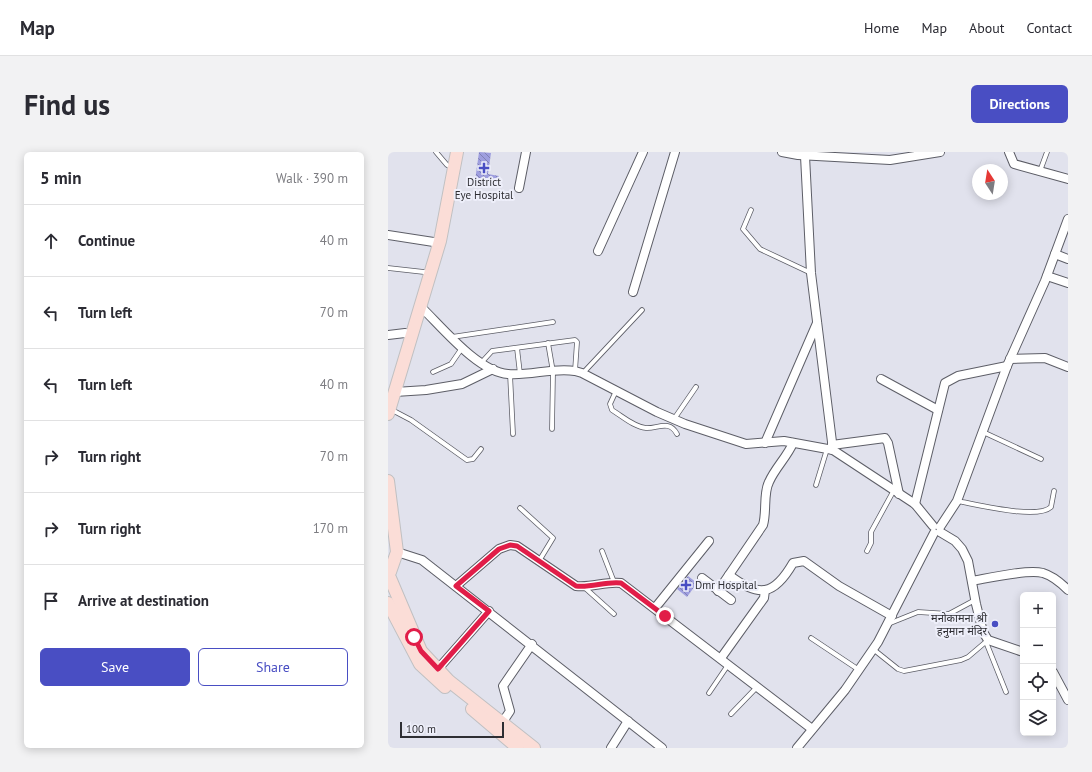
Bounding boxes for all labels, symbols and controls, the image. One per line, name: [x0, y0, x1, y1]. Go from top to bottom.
text: Map: [20, 16, 55, 40]
text: Home: [864, 19, 899, 37]
text: Map: [921, 19, 947, 37]
text: About: [969, 19, 1005, 37]
text: Contact: [1027, 19, 1072, 37]
button: Directions: [971, 85, 1068, 123]
text: Find us: [24, 86, 110, 123]
marker: District Eye Hospital: [478, 162, 490, 174]
north arrow: [972, 164, 1008, 200]
text: 5 min: [40, 167, 81, 189]
text: Walk · 390 m: [276, 170, 348, 187]
place label: District Eye Hospital: [455, 175, 514, 202]
icon: ahead: [40, 230, 62, 252]
text: Continue: [78, 231, 135, 250]
text: 40 m: [320, 232, 348, 249]
icon: left: [40, 302, 62, 324]
text: Turn left: [78, 303, 132, 322]
text: 70 m: [320, 304, 348, 321]
icon: left: [40, 374, 62, 396]
text: Turn left: [78, 375, 132, 394]
text: 40 m: [320, 376, 348, 393]
icon: right: [40, 446, 62, 468]
text: Turn right: [78, 447, 141, 466]
text: 70 m: [320, 448, 348, 465]
icon: right: [40, 518, 62, 540]
text: Turn right: [78, 519, 141, 538]
text: 170 m: [313, 520, 348, 537]
place label: Dmr Hospital: [695, 578, 758, 592]
marker: Dmr Hospital: [680, 579, 692, 591]
icon: arrive: [40, 590, 62, 612]
text: Arrive at destination: [78, 591, 209, 610]
map controls: [1020, 592, 1056, 736]
button: +: [1020, 592, 1056, 628]
route end: [656, 607, 674, 625]
place label: मनोकामना श्री हनुमान मंदिर: [931, 611, 987, 638]
marker: मनोकामना श्री हनुमान मंदिर: [990, 619, 1000, 629]
route start: [405, 628, 423, 646]
button: −: [1020, 628, 1056, 664]
button: Save: [40, 648, 190, 686]
button: Share: [198, 648, 348, 686]
button: locate: [1020, 664, 1056, 700]
button: layers: [1020, 700, 1056, 736]
scale bar: [400, 720, 504, 739]
text: 100 m: [406, 722, 436, 736]

